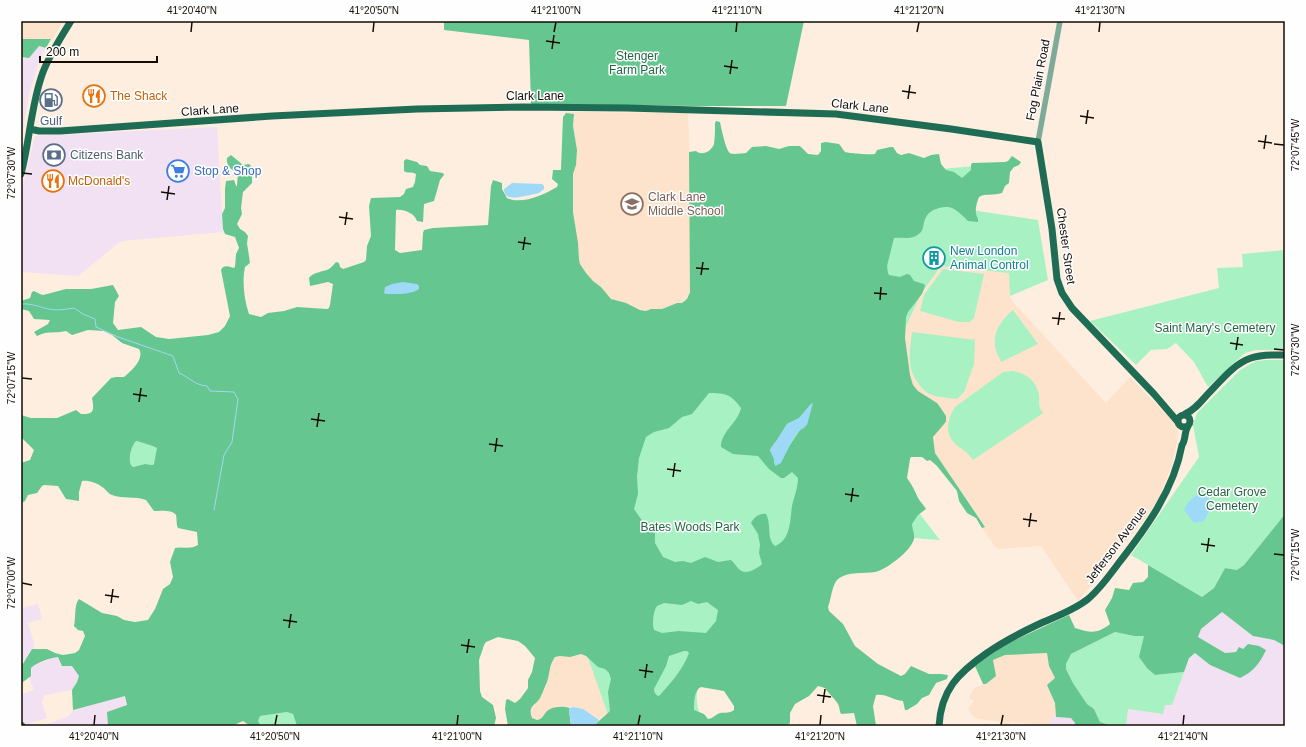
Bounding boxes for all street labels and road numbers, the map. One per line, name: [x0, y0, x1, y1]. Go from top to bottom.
street label: Fog Plain Road: [1023, 38, 1053, 122]
street label: Clark Lane: [506, 89, 564, 103]
street label: Clark Lane: [830, 96, 890, 116]
street label: Clark Lane: [181, 101, 240, 119]
street label: Chester Street: [1054, 207, 1078, 286]
street label: Jefferson Avenue: [1083, 504, 1150, 586]

